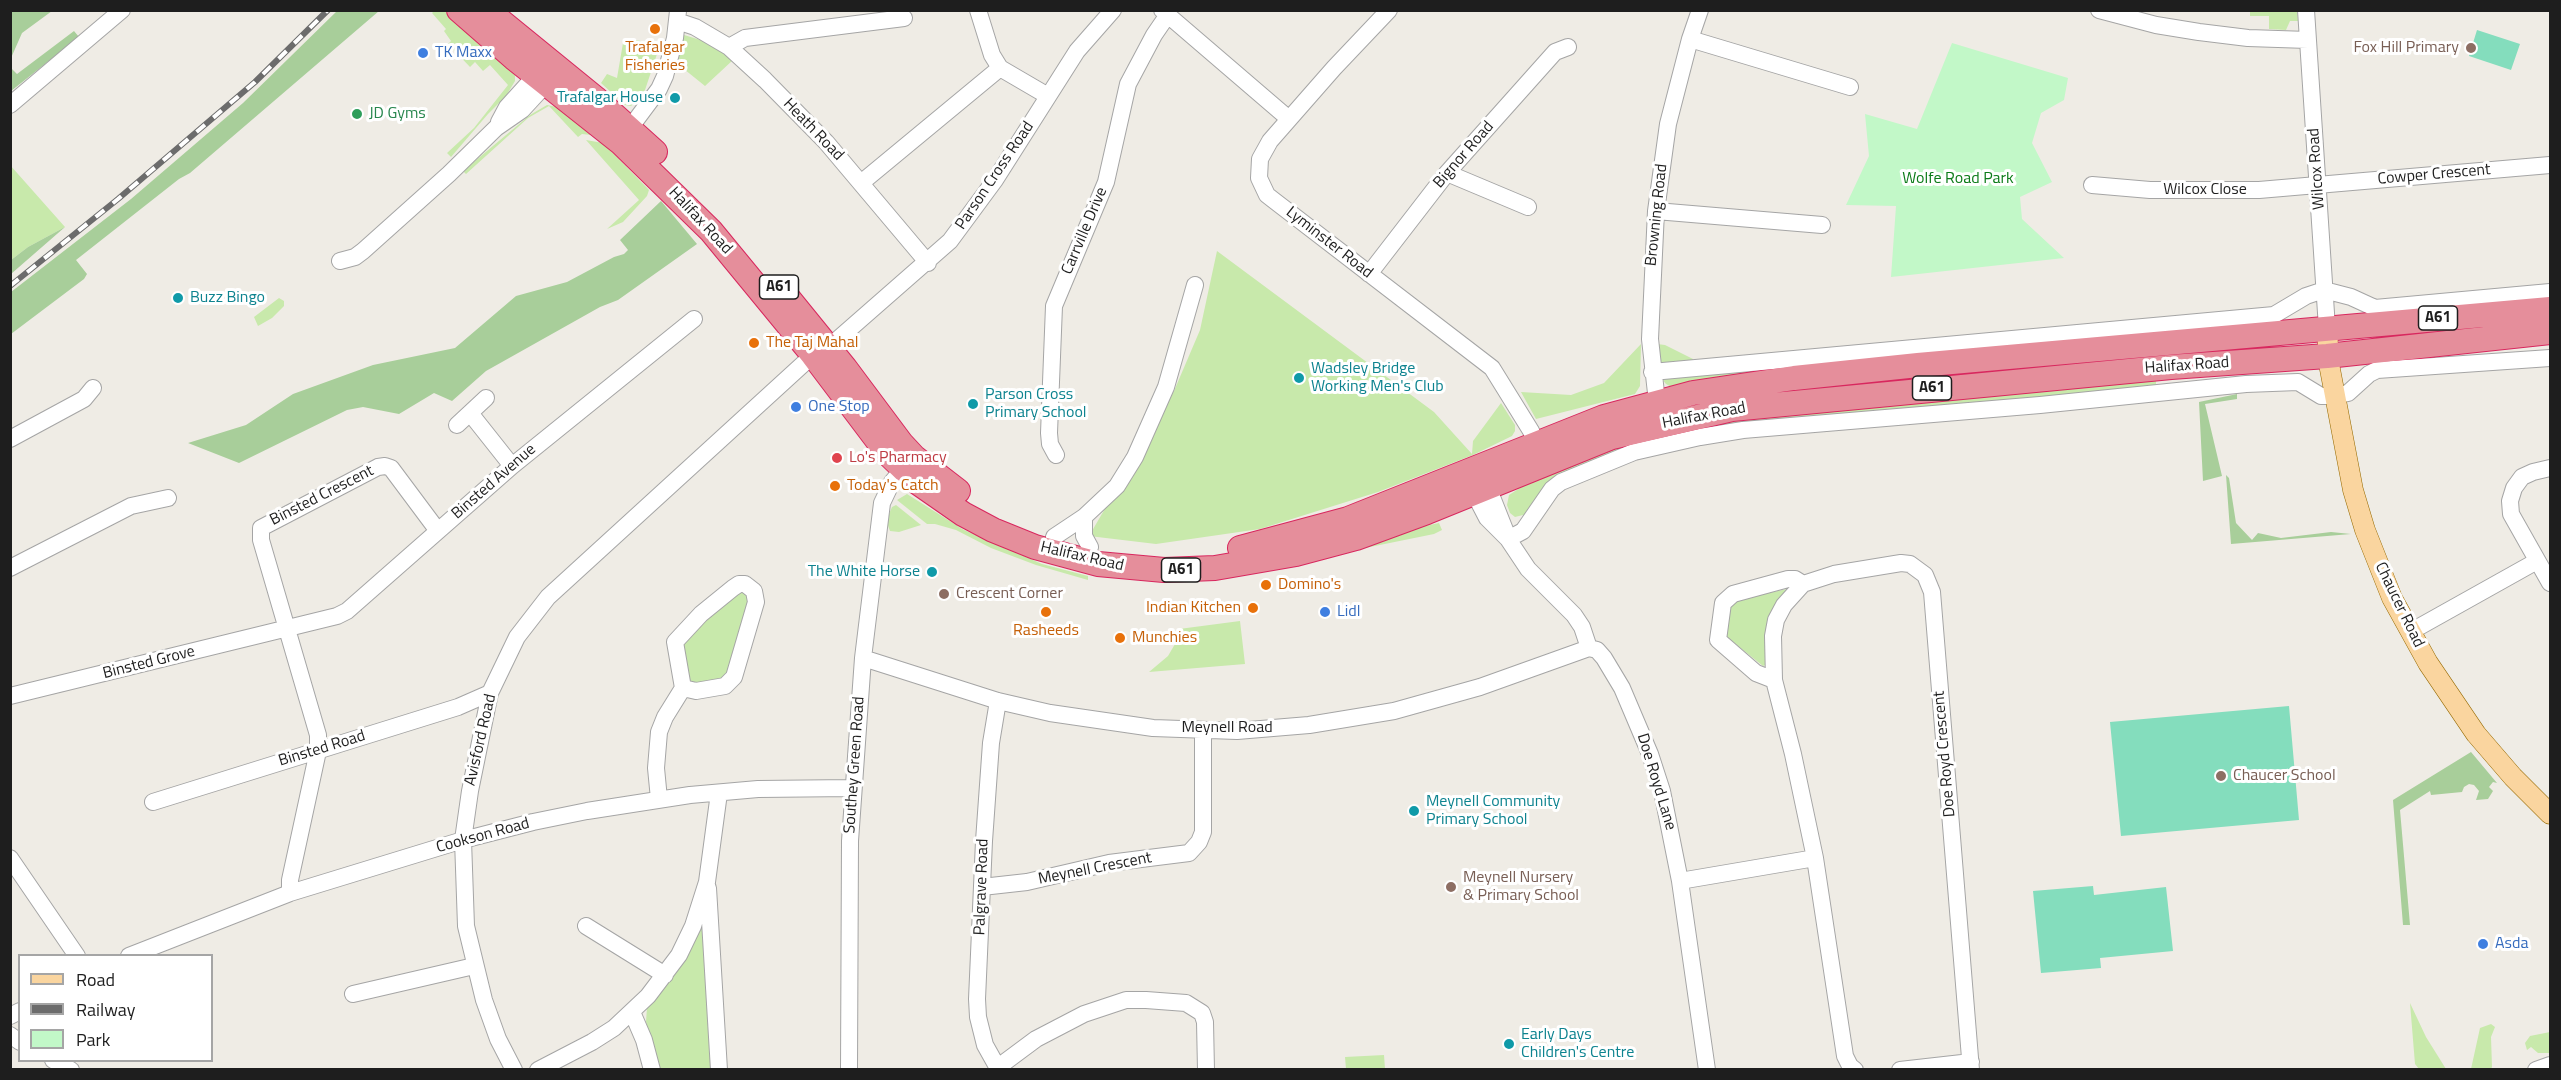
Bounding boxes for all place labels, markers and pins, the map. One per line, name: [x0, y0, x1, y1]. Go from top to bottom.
marker: Trafalgar Fisheries: [648, 22, 662, 36]
place label: Trafalgar Fisheries: [625, 38, 685, 76]
place label: Fox Hill Primary: [2353, 38, 2459, 58]
marker: Fox Hill Primary: [2464, 41, 2478, 55]
place label: TK Maxx: [435, 43, 492, 63]
marker: TK Maxx: [416, 46, 430, 60]
place label: Trafalgar House: [557, 88, 663, 108]
marker: Trafalgar House: [668, 91, 682, 105]
place label: JD Gyms: [369, 104, 426, 124]
marker: JD Gyms: [350, 107, 364, 121]
place label: Buzz Bingo: [190, 288, 265, 308]
marker: Buzz Bingo: [171, 291, 185, 305]
place label: The Taj Mahal: [766, 333, 858, 353]
marker: The Taj Mahal: [747, 336, 761, 350]
place label: Wadsley Bridge Working Men's Club: [1311, 359, 1444, 397]
marker: Wadsley Bridge Working Men's Club: [1292, 371, 1306, 385]
place label: Parson Cross Primary School: [985, 385, 1087, 423]
place label: One Stop: [808, 397, 870, 417]
marker: Parson Cross Primary School: [966, 397, 980, 411]
marker: One Stop: [789, 400, 803, 414]
place label: Lo's Pharmacy: [849, 448, 947, 468]
marker: Lo's Pharmacy: [830, 451, 844, 465]
place label: Today's Catch: [847, 476, 939, 496]
marker: Today's Catch: [828, 479, 842, 493]
place label: The White Horse: [808, 562, 920, 582]
marker: The White Horse: [925, 565, 939, 579]
place label: Domino's: [1278, 575, 1341, 595]
marker: Domino's: [1259, 578, 1273, 592]
place label: Crescent Corner: [956, 584, 1063, 604]
marker: Crescent Corner: [937, 587, 951, 601]
place label: Indian Kitchen: [1146, 598, 1241, 618]
marker: Indian Kitchen: [1246, 601, 1260, 615]
place label: Lidl: [1337, 602, 1360, 622]
marker: Rasheeds: [1039, 605, 1053, 619]
marker: Lidl: [1318, 605, 1332, 619]
place label: Rasheeds: [1013, 621, 1079, 641]
place label: Munchies: [1132, 628, 1197, 648]
marker: Munchies: [1113, 631, 1127, 645]
place label: Chaucer School: [2233, 766, 2336, 786]
marker: Chaucer School: [2214, 769, 2228, 783]
place label: Meynell Community Primary School: [1426, 792, 1560, 830]
marker: Meynell Community Primary School: [1407, 804, 1421, 818]
place label: Meynell Nursery & Primary School: [1463, 868, 1579, 906]
marker: Meynell Nursery & Primary School: [1444, 880, 1458, 894]
place label: Asda: [2495, 934, 2528, 954]
marker: Asda: [2476, 937, 2490, 951]
place label: Early Days Children's Centre: [1521, 1025, 1634, 1063]
marker: Early Days Children's Centre: [1502, 1037, 1516, 1051]

